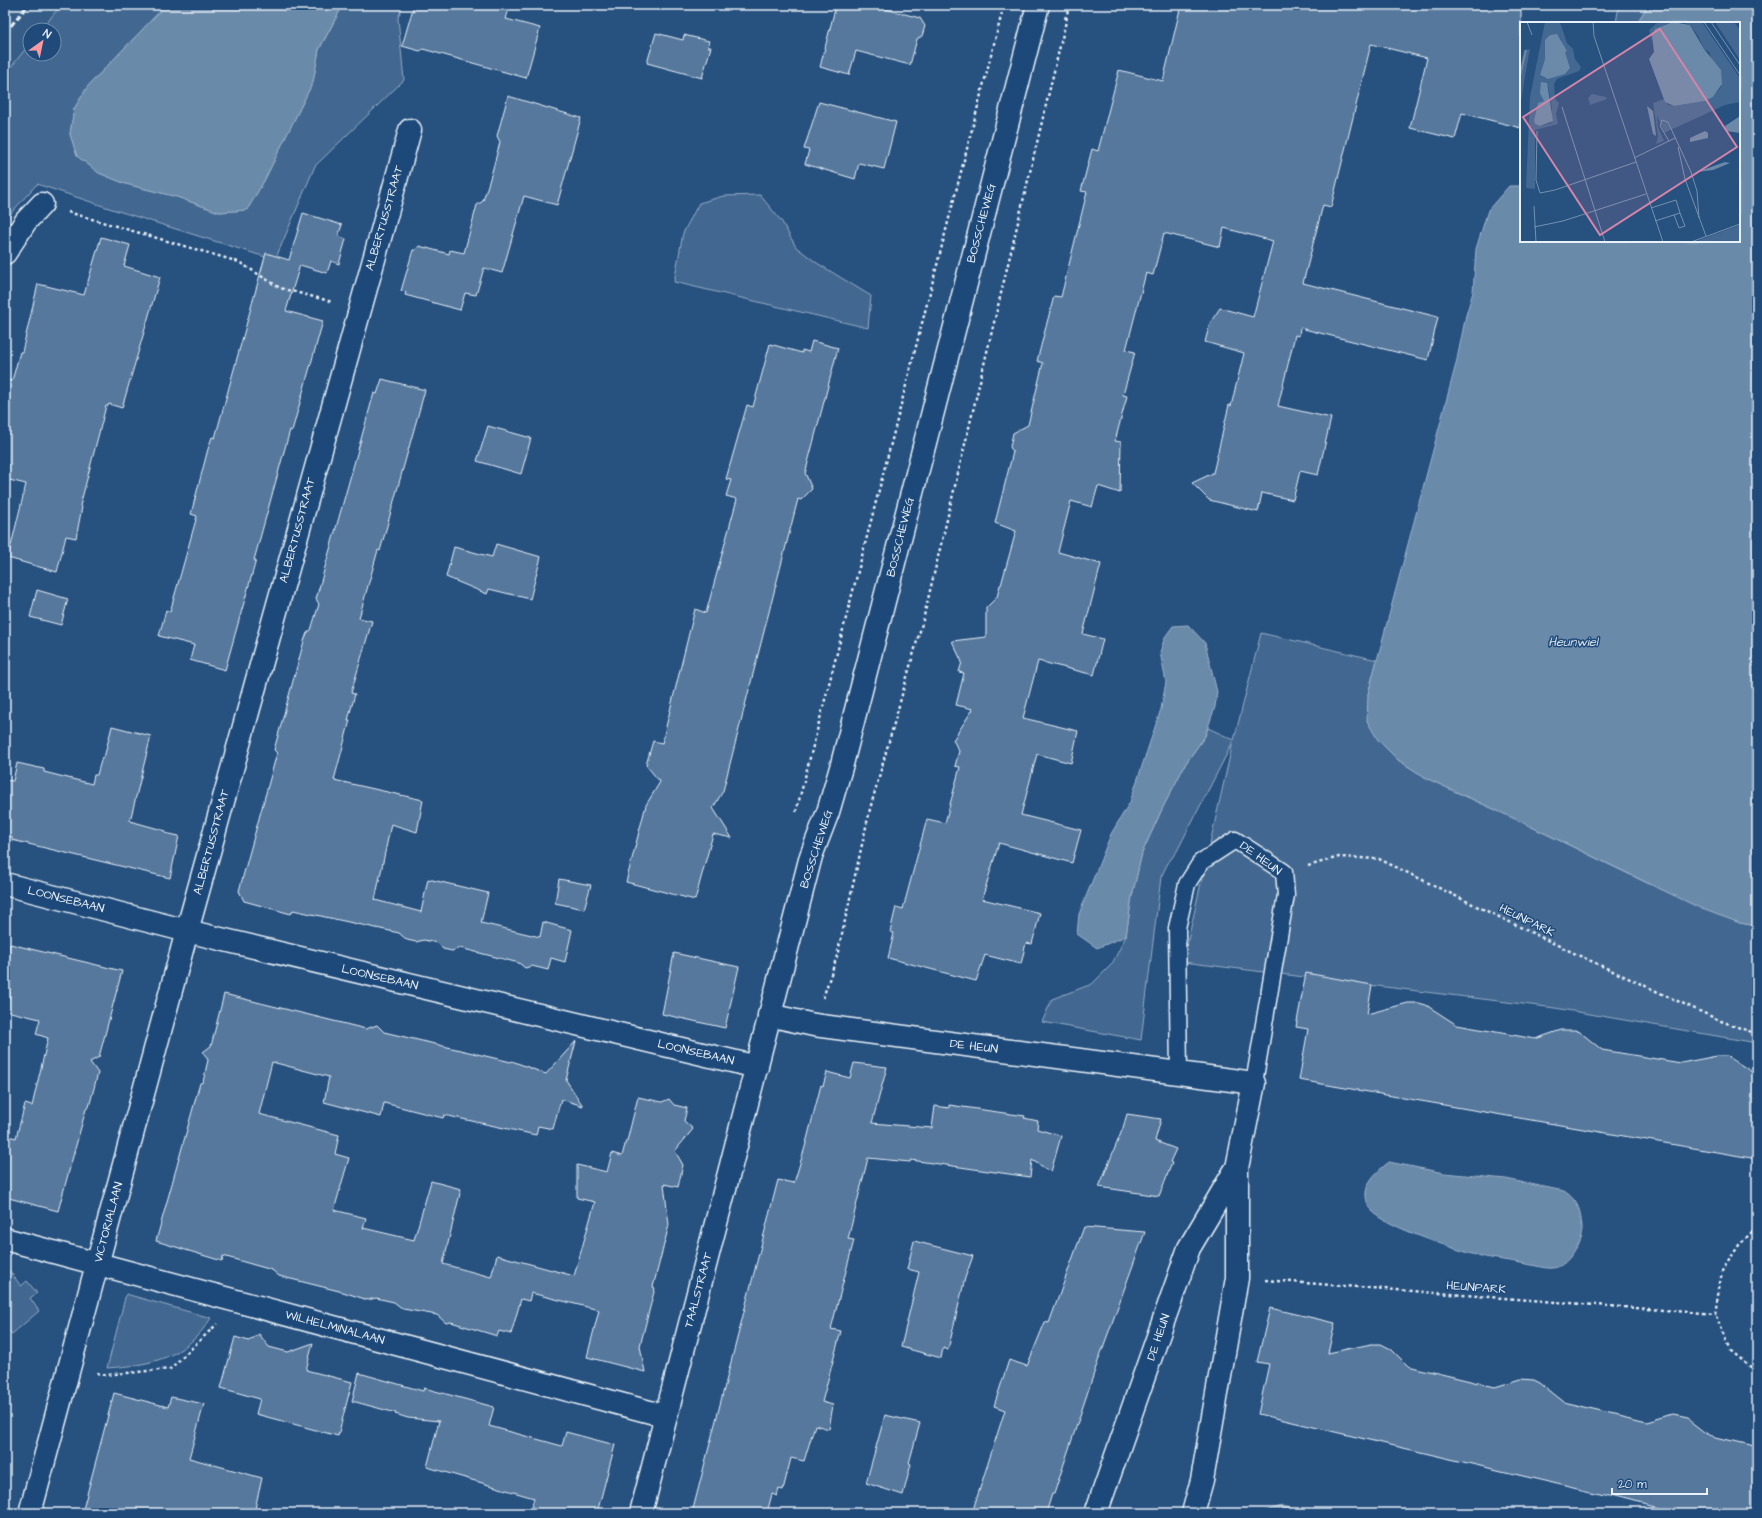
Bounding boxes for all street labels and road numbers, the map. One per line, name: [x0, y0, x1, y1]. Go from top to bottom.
street label: ALBERTUSSTRAAT: [361, 163, 408, 273]
street label: BOSSCHEWEG: [963, 181, 1000, 265]
street label: ALBERTUSSTRAAT: [275, 475, 320, 585]
street label: BOSSCHEWEG: [882, 495, 919, 579]
street label: ALBERTUSSTRAAT: [189, 787, 234, 897]
street label: BOSSCHEWEG: [796, 807, 837, 891]
street label: DE HEUN: [1236, 837, 1286, 880]
street label: LOONSEBAAN: [26, 882, 106, 917]
street label: HEUNPARK: [1496, 900, 1558, 942]
street label: LOONSEBAAN: [340, 960, 420, 995]
street label: LOONSEBAAN: [656, 1035, 736, 1070]
street label: DE HEUN: [949, 1035, 999, 1058]
street label: VICTORIALAAN: [90, 1180, 128, 1264]
street label: TAALSTRAAT: [680, 1250, 717, 1330]
street label: HEUNPARK: [1446, 1277, 1507, 1298]
street label: WILHELMINALAAN: [283, 1306, 387, 1349]
street label: DE HEUN: [1143, 1311, 1175, 1363]

